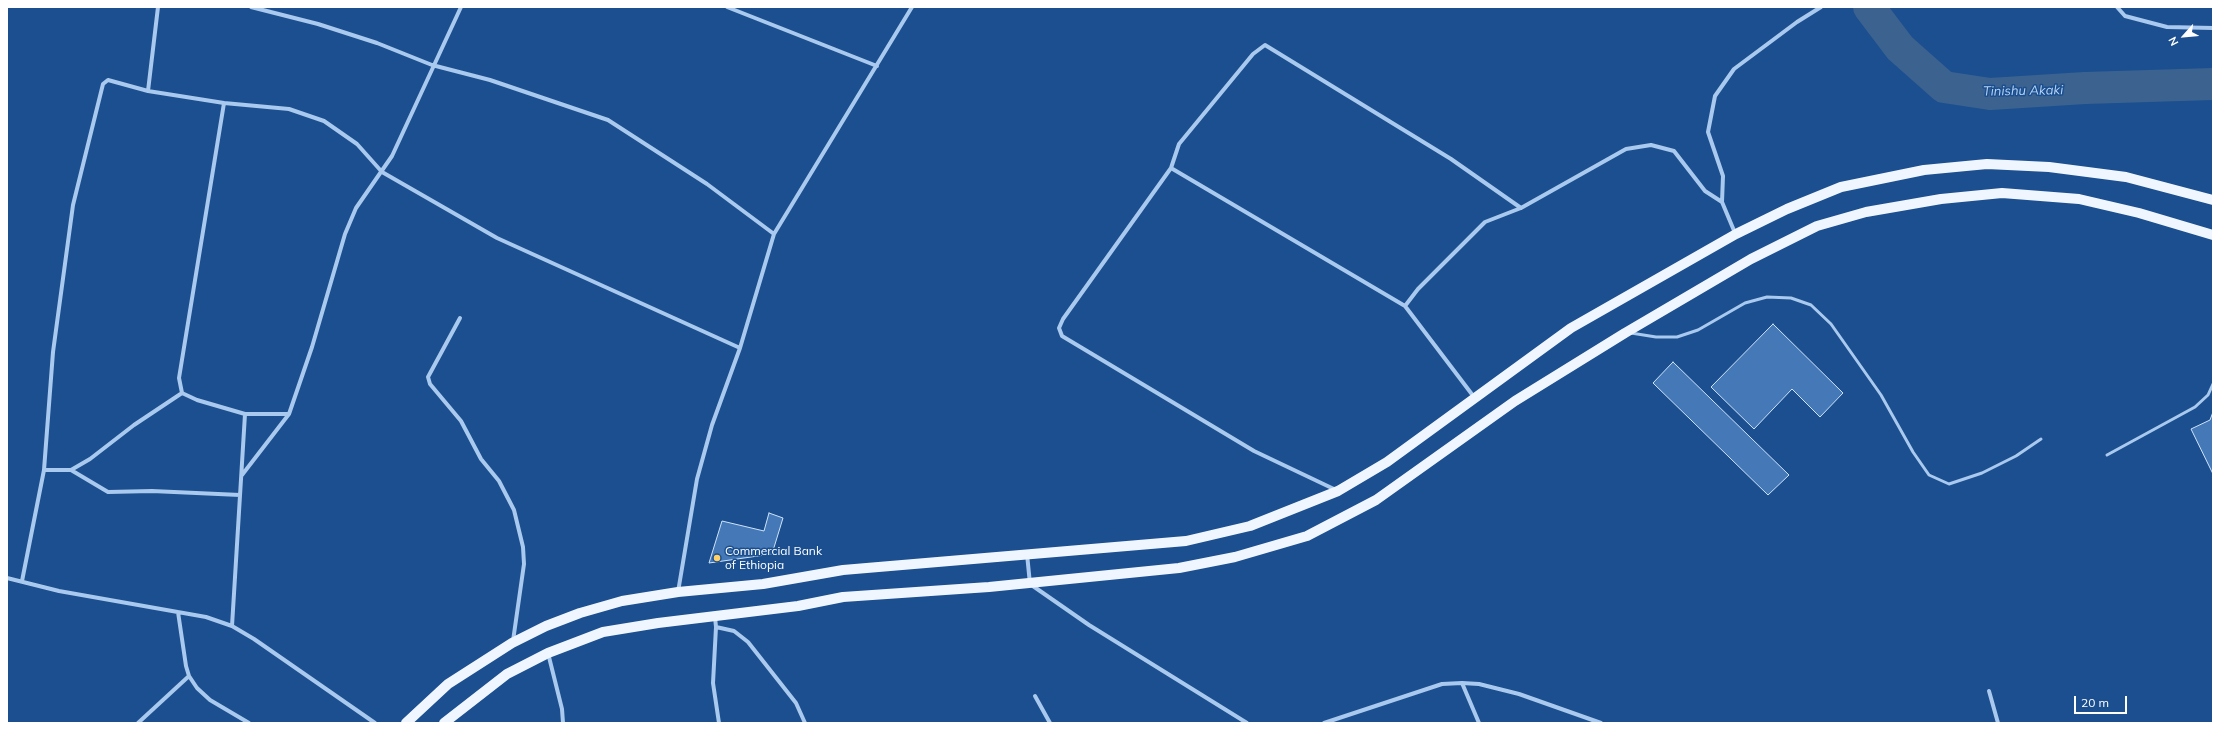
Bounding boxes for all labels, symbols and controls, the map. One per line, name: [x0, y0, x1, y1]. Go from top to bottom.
north arrow: [2164, 16, 2204, 56]
text: N: [2165, 35, 2181, 48]
water label: Tinishu Akaki: [1983, 82, 2063, 100]
place label: Commercial Bank of Ethiopia: [725, 544, 822, 572]
marker: Commercial Bank of Ethiopia: [712, 553, 722, 563]
scale bar: [2076, 688, 2129, 714]
text: 20 m: [2081, 695, 2109, 710]

